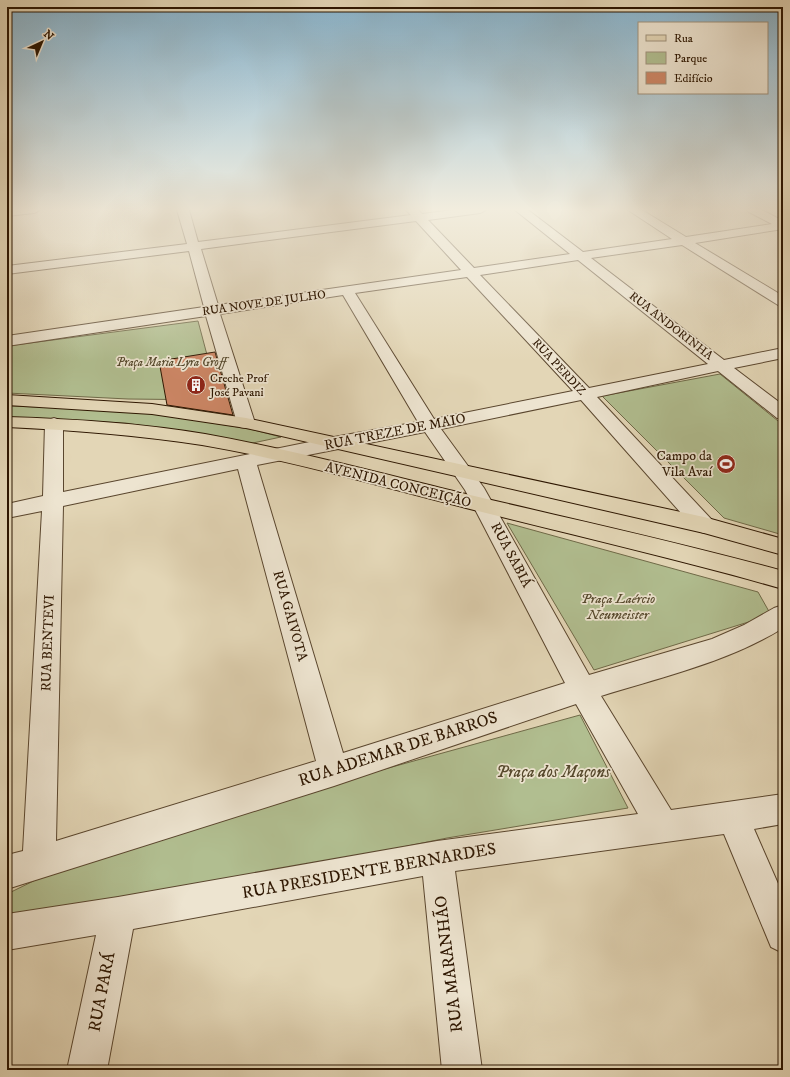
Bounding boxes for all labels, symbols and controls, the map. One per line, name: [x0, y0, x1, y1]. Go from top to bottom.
north arrow: [22, 22, 62, 62]
legend: [638, 22, 768, 94]
text: N: [40, 27, 56, 44]
text: Rua: [674, 31, 694, 46]
text: Parque: [674, 51, 707, 66]
text: Edifício: [674, 71, 713, 86]
street label: RUA NOVE DE JULHO: [201, 287, 327, 319]
street label: RUA ANDORINHA: [626, 289, 716, 364]
street label: RUA PERDIZ: [529, 336, 589, 399]
park label: Praça Maria Lyra Groff: [116, 355, 230, 371]
place label: Creche Prof José Pavani: [209, 371, 270, 400]
building icon: Creche Prof José Pavani: [185, 374, 207, 396]
street label: RUA TREZE DE MAIO: [323, 409, 467, 455]
place label: Campo da Vila Avaí: [656, 447, 713, 481]
sports icon: Campo da Vila Avaí: [715, 453, 737, 475]
street label: AVENIDA CONCEIÇÃO: [323, 458, 473, 512]
street label: RUA SABIÁ: [486, 519, 536, 592]
street label: RUA GAIVOTA: [268, 569, 312, 665]
park label: Praça Laércio Neumeister: [581, 590, 655, 624]
street label: RUA BENTEVI: [37, 594, 59, 692]
street label: RUA ADEMAR DE BARROS: [296, 706, 500, 792]
park label: Praça dos Maçons: [496, 761, 611, 783]
street label: RUA PRESIDENTE BERNARDES: [240, 838, 498, 904]
street label: RUA MARANHÃO: [429, 894, 468, 1034]
street label: RUA PARÁ: [83, 950, 121, 1034]

